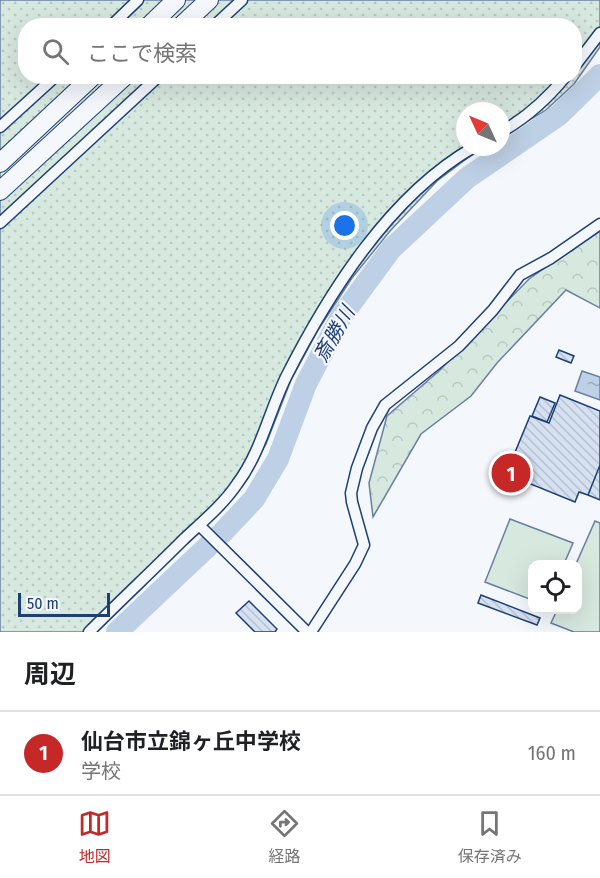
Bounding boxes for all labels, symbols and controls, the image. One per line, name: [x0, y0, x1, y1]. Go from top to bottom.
search box: [18, 18, 582, 84]
icon: search: [39, 35, 72, 68]
text: ここで検索: [87, 40, 197, 67]
north arrow: [456, 102, 510, 156]
your location: [330, 211, 359, 240]
water label: 斎勝川: [309, 300, 360, 366]
pin: 1: [492, 450, 530, 496]
map controls: [528, 560, 582, 614]
button: locate: [528, 560, 582, 614]
scale bar: [18, 590, 110, 618]
text: 50 m: [27, 594, 59, 613]
text: 周辺: [24, 659, 76, 690]
text: 仙台市立錦ヶ丘中学校: [81, 728, 301, 755]
text: 1: [39, 741, 48, 765]
text: 160 m: [528, 741, 576, 765]
text: 学校: [81, 759, 121, 783]
tab: 地図: [78, 807, 111, 867]
tab: 経路: [268, 807, 301, 867]
tab: 保存済み: [458, 807, 522, 867]

